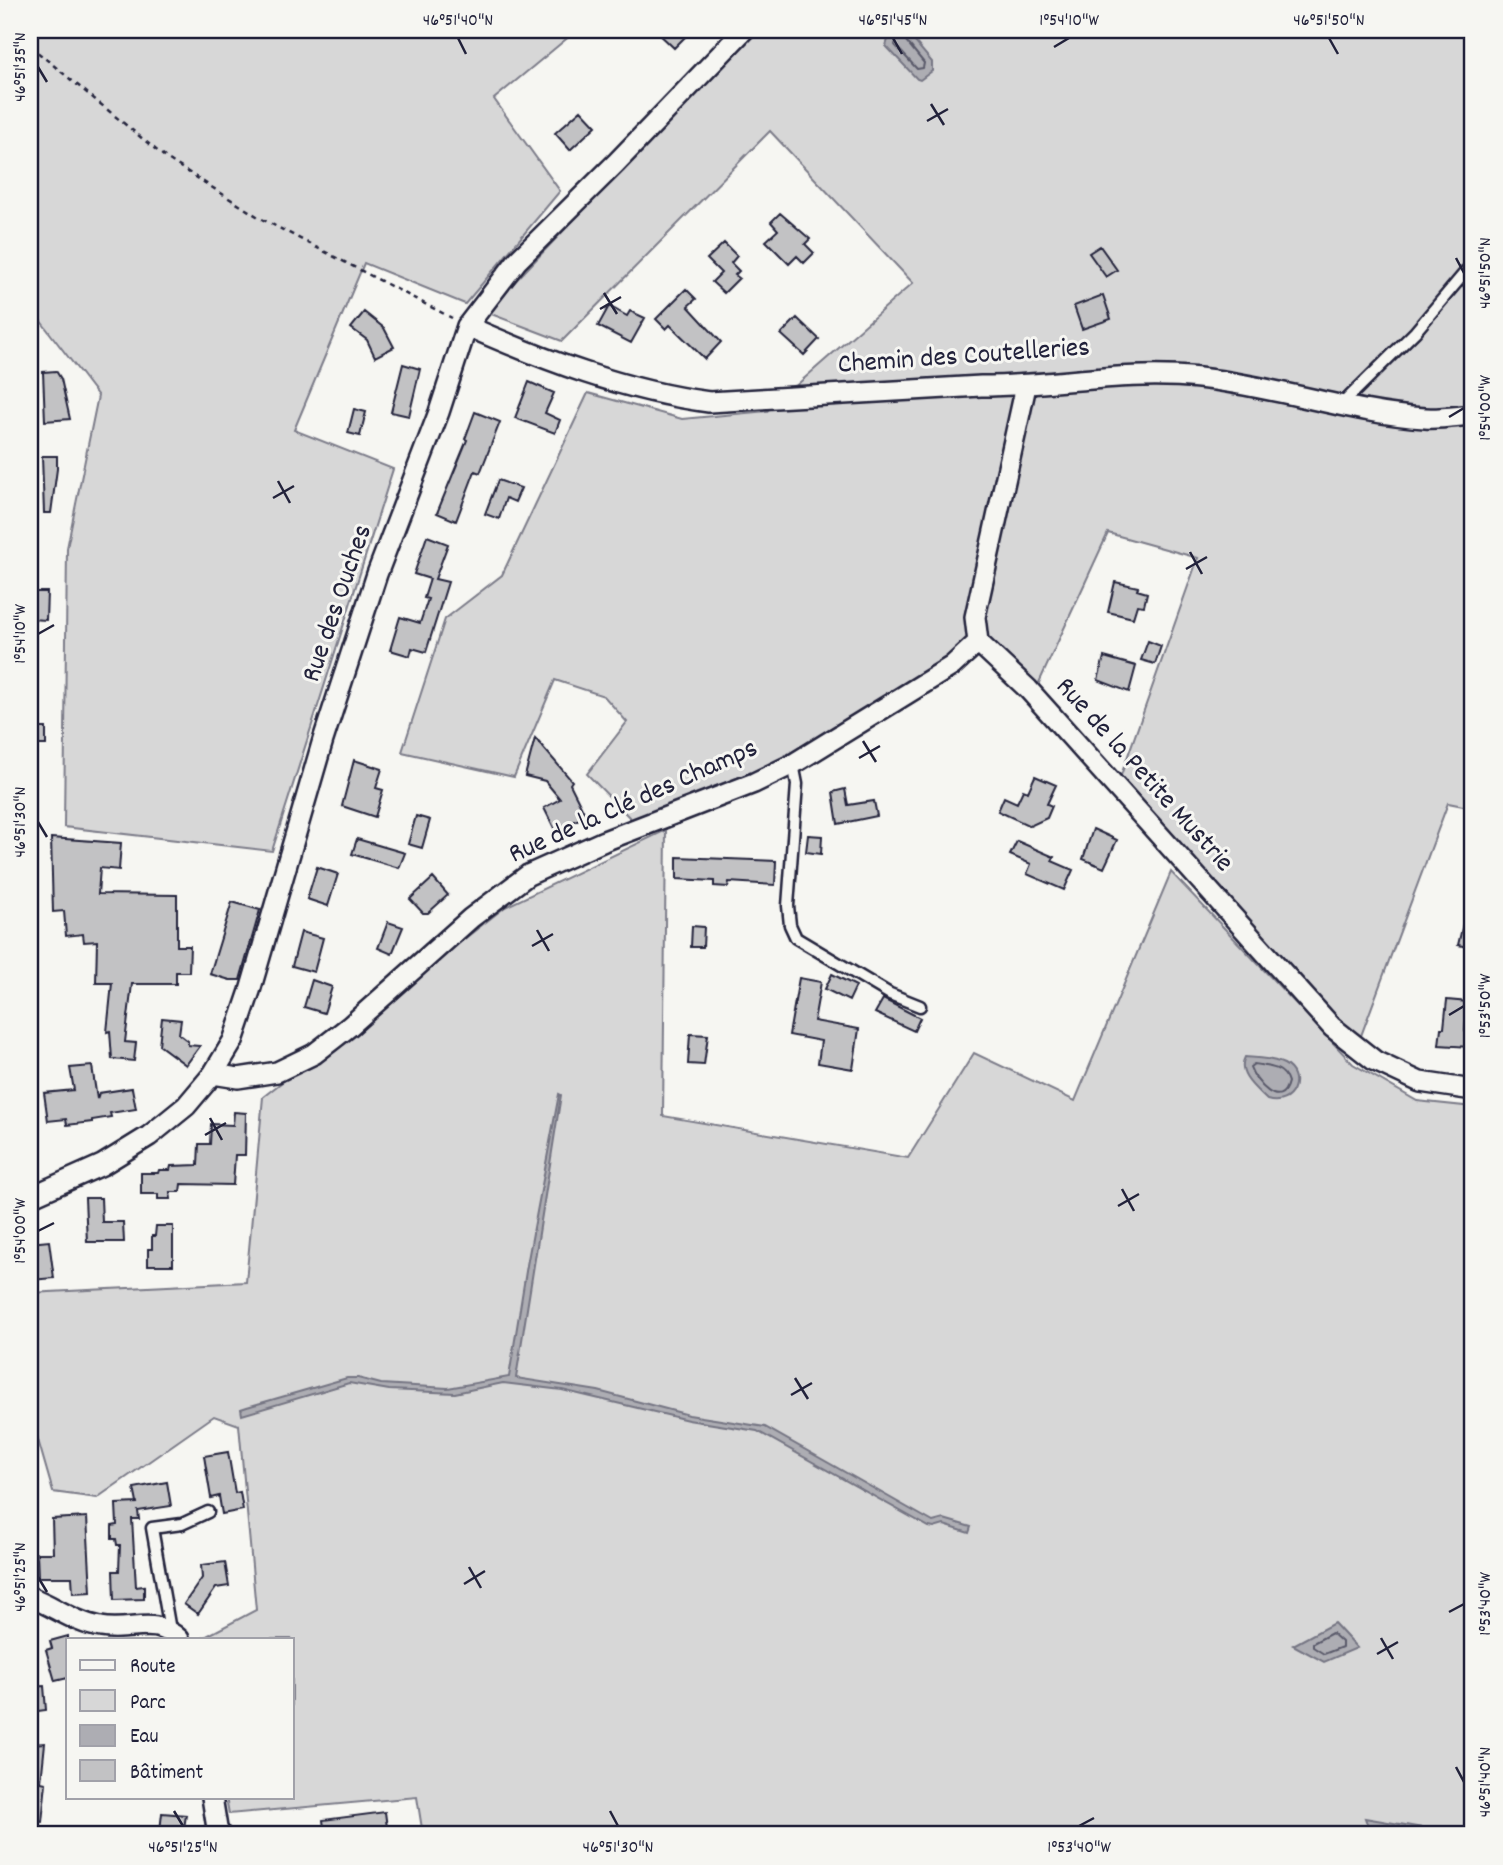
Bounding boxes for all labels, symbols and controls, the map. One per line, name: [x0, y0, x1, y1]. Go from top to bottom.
text: 46°51'40"N: [423, 9, 493, 34]
text: 46°51'45"N: [859, 9, 928, 34]
text: 1°54'10"W: [1039, 9, 1099, 34]
text: 46°51'50"N: [1293, 9, 1365, 34]
text: 46°51'35"N: [9, 32, 34, 102]
text: 46°51'50"N: [1474, 237, 1499, 309]
street label: Chemin des Coutelleries: [837, 329, 1091, 387]
text: 1°54'00"W: [1474, 375, 1499, 441]
street label: Rue des Ouches: [293, 520, 385, 688]
text: 1°54'10"W: [9, 604, 34, 664]
street label: Rue de la Petite Mustrie: [1044, 670, 1242, 882]
street label: Rue de la Clé des Champs: [503, 730, 765, 876]
text: 46°51'30"N: [9, 787, 34, 858]
text: 1°53'50"W: [1474, 973, 1499, 1038]
text: 1°54'00"W: [9, 1198, 34, 1264]
text: 46°51'25"N: [9, 1542, 34, 1612]
text: 1°53'40"W: [1474, 1572, 1499, 1636]
legend: [66, 1638, 294, 1798]
text: Route: [130, 1653, 176, 1683]
text: Parc: [130, 1689, 166, 1719]
text: Eau: [130, 1723, 158, 1753]
text: 46°51'40"N: [1474, 1747, 1499, 1817]
text: Bâtiment: [130, 1759, 203, 1789]
text: 46°51'25"N: [148, 1836, 218, 1861]
text: 46°51'30"N: [583, 1836, 654, 1861]
text: 1°53'40"W: [1047, 1836, 1111, 1861]

